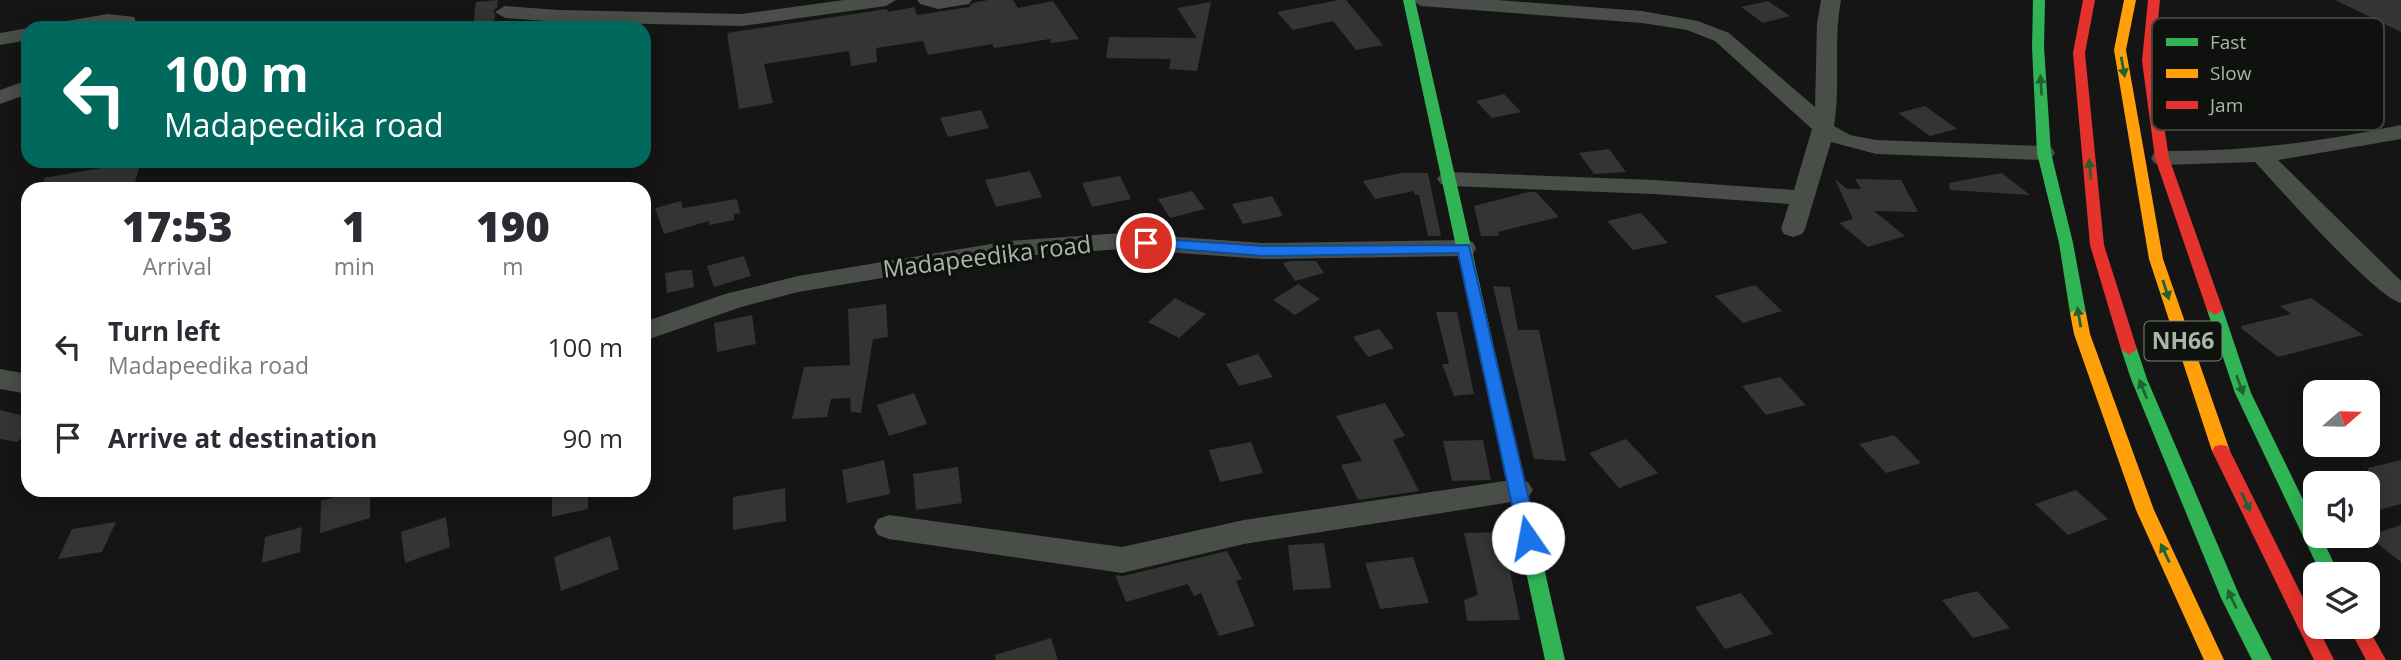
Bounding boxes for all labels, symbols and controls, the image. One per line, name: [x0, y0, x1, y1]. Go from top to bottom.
legend: [2152, 18, 2384, 130]
text: Fast: [2210, 29, 2246, 55]
text: 100 m: [164, 40, 309, 106]
icon: left: [49, 49, 140, 140]
one-way arrow: [2118, 56, 2129, 78]
text: Slow: [2210, 60, 2252, 86]
one-way arrow: [2035, 74, 2046, 96]
text: Jam: [2208, 92, 2243, 118]
text: Madapeedika road: [164, 103, 444, 146]
one-way arrow: [2084, 158, 2095, 180]
text: 17:53: [122, 197, 233, 254]
text: 1: [342, 197, 367, 254]
text: 190: [476, 197, 550, 254]
pin: [1116, 213, 1176, 273]
icon: arrive: [1127, 224, 1165, 262]
street label: Madapeedika road: [881, 226, 1093, 285]
text: Arrival: [143, 250, 212, 282]
text: min: [334, 250, 375, 282]
text: m: [502, 250, 524, 282]
one-way arrow: [2161, 280, 2172, 301]
one-way arrow: [2073, 306, 2084, 328]
text: Turn left: [108, 313, 220, 349]
road number: NH66: [2144, 322, 2222, 360]
icon: left: [49, 328, 87, 366]
text: 100 m: [548, 329, 623, 365]
text: Madapeedika road: [108, 349, 309, 381]
one-way arrow: [2235, 374, 2246, 395]
one-way arrow: [2137, 379, 2148, 400]
north arrow: [2303, 380, 2380, 457]
map controls: [2303, 380, 2380, 639]
icon: arrive: [49, 419, 87, 457]
text: Arrive at destination: [108, 420, 377, 456]
text: 90 m: [562, 420, 623, 456]
button: sound: [2303, 471, 2380, 548]
one-way arrow: [2241, 492, 2252, 512]
position arrow: [1491, 501, 1565, 575]
one-way arrow: [2159, 543, 2170, 564]
button: layers: [2303, 562, 2380, 639]
one-way arrow: [2226, 589, 2238, 609]

